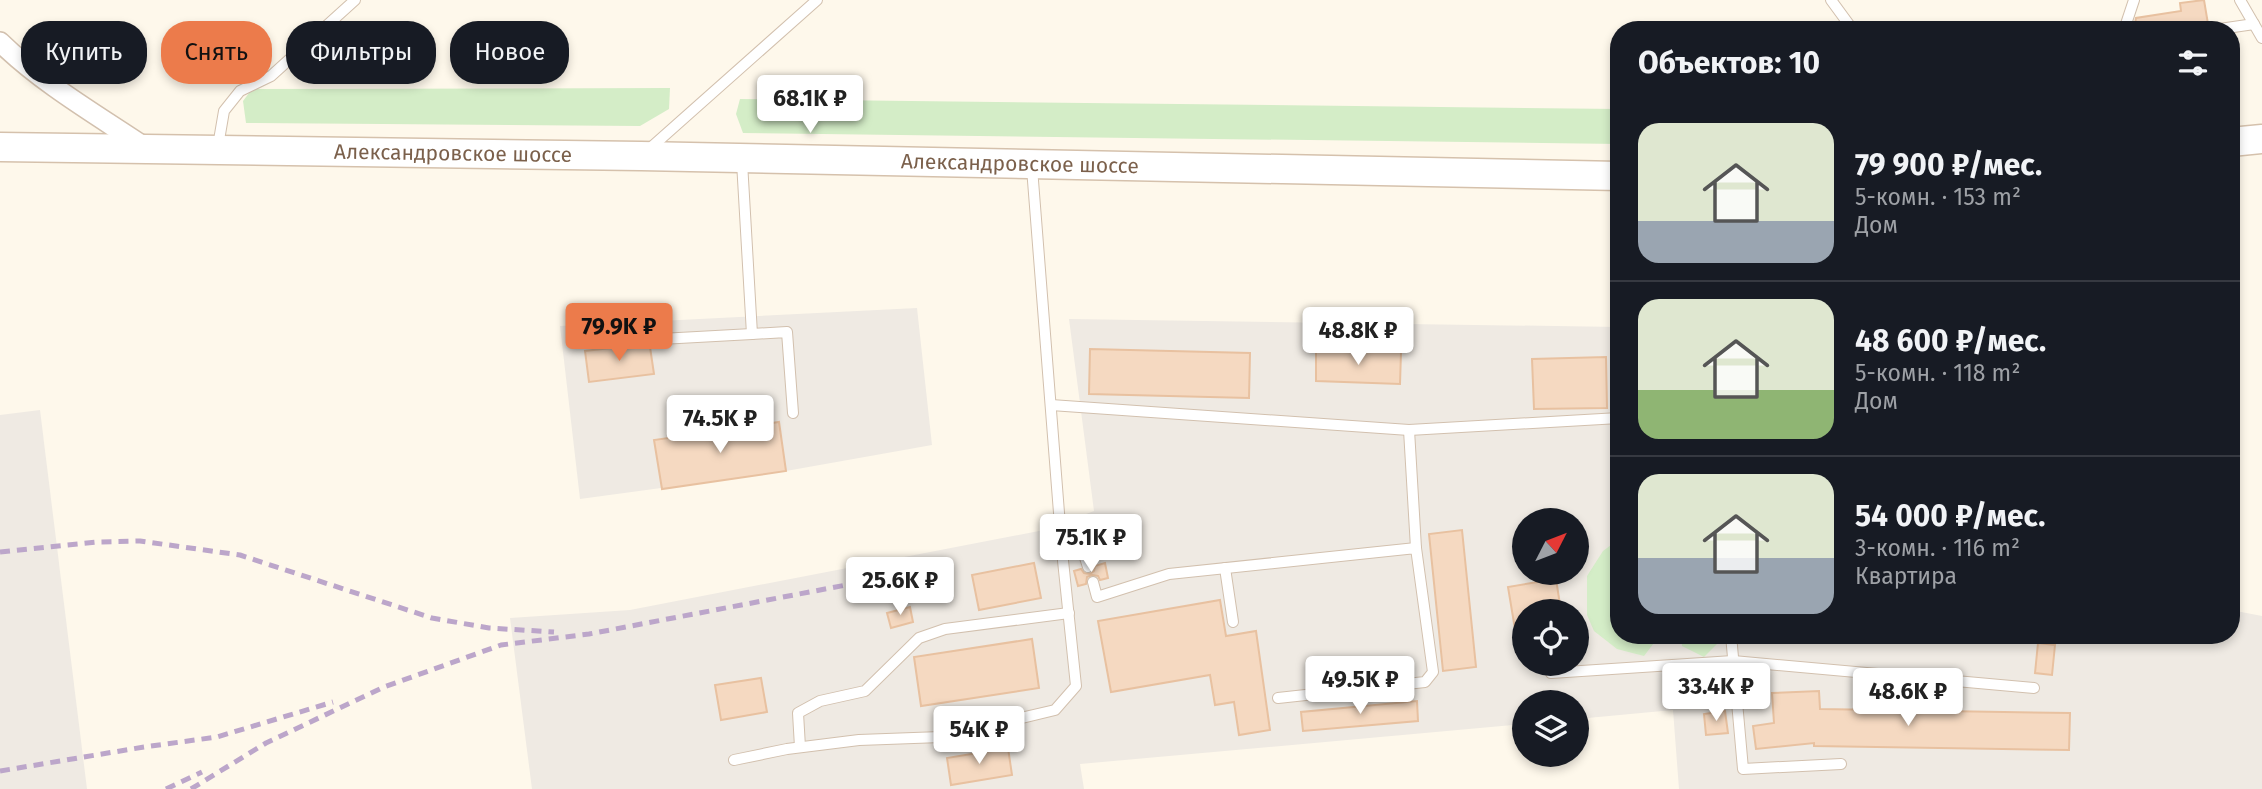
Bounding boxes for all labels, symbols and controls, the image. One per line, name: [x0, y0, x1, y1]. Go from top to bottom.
chip: Купить: [21, 21, 147, 84]
chip: Снять: [161, 21, 272, 84]
chip: Фильтры: [286, 21, 436, 84]
chip: Новое: [450, 21, 569, 84]
icon: filters: [2174, 44, 2212, 82]
text: Объектов: 10: [1638, 45, 1820, 81]
pin: 68.1K ₽: [745, 76, 875, 135]
text: 68.1K ₽: [773, 84, 847, 112]
street label: Александровское шоссе: [334, 139, 572, 168]
text: 79 900 ₽/мес.: [1855, 147, 2042, 183]
street label: Александровское шоссе: [901, 148, 1139, 179]
icon: home: [1694, 151, 1778, 235]
text: 5-комн. · 153 m²: [1855, 183, 2021, 211]
text: Дом: [1855, 211, 1898, 239]
pin: 79.9K ₽: [554, 304, 684, 363]
pin: 48.8K ₽: [1293, 308, 1423, 367]
text: 79.9K ₽: [582, 312, 656, 340]
text: 48.8K ₽: [1319, 316, 1397, 344]
text: 48 600 ₽/мес.: [1855, 323, 2046, 359]
icon: home: [1694, 327, 1778, 411]
text: 5-комн. · 118 m²: [1855, 359, 2020, 387]
text: Дом: [1855, 387, 1898, 415]
pin: 74.5K ₽: [655, 396, 785, 455]
text: 74.5K ₽: [683, 404, 757, 432]
text: 54 000 ₽/мес.: [1855, 498, 2045, 534]
icon: home: [1694, 502, 1778, 586]
north arrow: [1512, 508, 1589, 584]
map controls: [1512, 508, 1589, 767]
pin: 75.1K ₽: [1026, 514, 1156, 574]
text: 75.1K ₽: [1056, 523, 1126, 551]
text: 3-комн. · 116 m²: [1855, 534, 2020, 562]
pin: 25.6K ₽: [835, 558, 965, 617]
text: Квартира: [1855, 562, 1957, 590]
text: 25.6K ₽: [862, 566, 938, 594]
button: locate: [1512, 599, 1589, 676]
pin: 49.5K ₽: [1295, 656, 1425, 716]
pin: 33.4K ₽: [1651, 664, 1781, 723]
text: 49.5K ₽: [1321, 665, 1399, 693]
pin: 48.6K ₽: [1843, 668, 1973, 728]
text: 33.4K ₽: [1678, 672, 1754, 700]
text: 48.6K ₽: [1869, 677, 1947, 705]
button: layers: [1512, 690, 1589, 767]
pin: 54K ₽: [930, 706, 1028, 766]
text: 54K ₽: [949, 715, 1009, 743]

